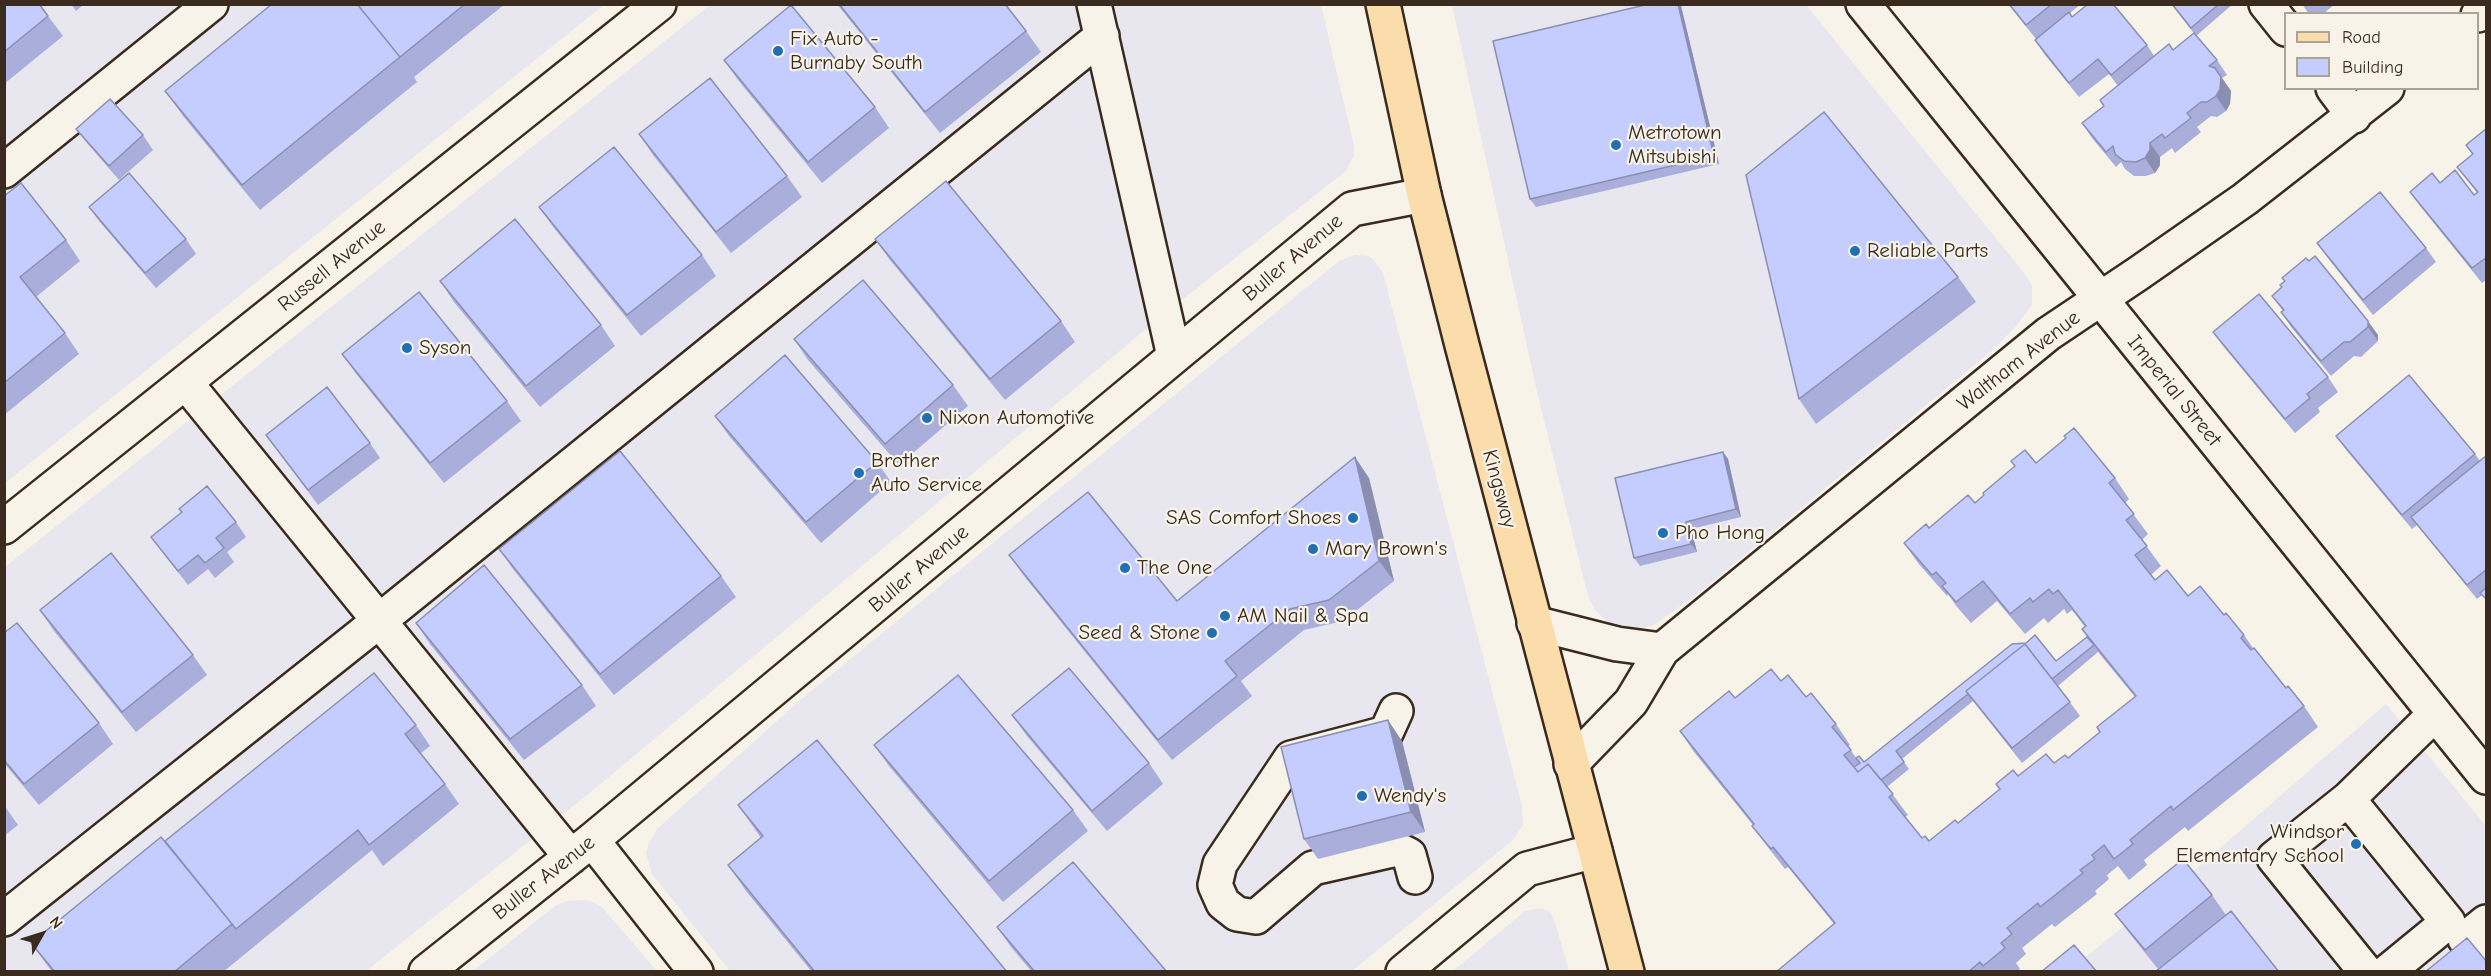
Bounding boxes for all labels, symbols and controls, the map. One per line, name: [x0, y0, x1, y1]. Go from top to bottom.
legend: [2284, 12, 2479, 90]
place label: Fix Auto - Burnaby South: [790, 26, 923, 76]
text: Road: [2342, 27, 2381, 48]
marker: Fix Auto - Burnaby South: [771, 44, 785, 58]
text: Building: [2342, 57, 2404, 78]
place label: Metrotown Mitsubishi: [1628, 120, 1722, 170]
marker: Metrotown Mitsubishi: [1609, 138, 1623, 152]
street label: Buller Avenue: [1238, 209, 1348, 307]
street label: Russell Avenue: [273, 215, 391, 317]
place label: Reliable Parts: [1867, 238, 1988, 264]
marker: Reliable Parts: [1848, 244, 1862, 258]
street label: Waltham Avenue: [1953, 305, 2085, 417]
street label: Imperial Street: [2122, 330, 2226, 452]
place label: Syson: [419, 335, 471, 361]
marker: Syson: [400, 341, 414, 355]
place label: Nixon Automotive: [939, 405, 1094, 431]
marker: Nixon Automotive: [920, 411, 934, 425]
street label: Kingsway: [1476, 447, 1522, 531]
place label: Brother Auto Service: [871, 448, 982, 498]
marker: Brother Auto Service: [852, 466, 866, 480]
place label: SAS Comfort Shoes: [1166, 505, 1341, 531]
marker: SAS Comfort Shoes: [1346, 511, 1360, 525]
street label: Buller Avenue: [864, 520, 974, 618]
place label: Pho Hong: [1675, 520, 1765, 546]
marker: Pho Hong: [1656, 526, 1670, 540]
place label: Mary Brown's: [1325, 536, 1447, 562]
marker: Mary Brown's: [1306, 542, 1320, 556]
place label: The One: [1137, 555, 1212, 581]
marker: The One: [1118, 561, 1132, 575]
place label: AM Nail & Spa: [1237, 603, 1369, 629]
marker: AM Nail & Spa: [1218, 609, 1232, 623]
place label: Seed & Stone: [1078, 620, 1200, 646]
marker: Seed & Stone: [1205, 626, 1219, 640]
place label: Wendy's: [1374, 783, 1446, 809]
marker: Wendy's: [1355, 789, 1369, 803]
place label: Windsor Elementary School: [2176, 819, 2344, 869]
street label: Buller Avenue: [488, 830, 600, 926]
marker: Windsor Elementary School: [2349, 837, 2363, 851]
north arrow: [12, 904, 72, 964]
text: N: [46, 913, 66, 932]

